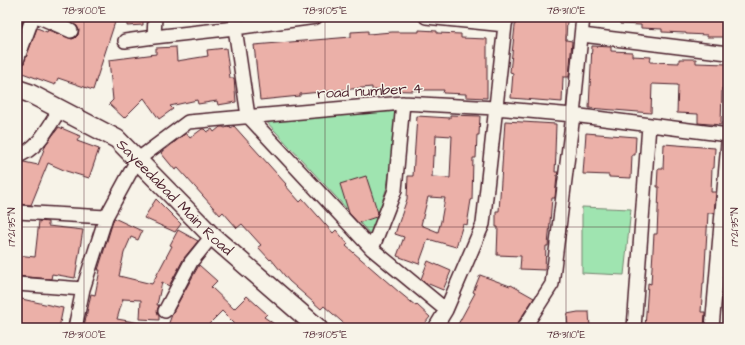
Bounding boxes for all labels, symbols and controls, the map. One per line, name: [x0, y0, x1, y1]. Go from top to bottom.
text: 78°31'00"E: [62, 4, 106, 18]
text: 78°31'05"E: [303, 4, 347, 18]
text: 78°31'10"E: [547, 4, 585, 18]
street label: road number 4: [317, 78, 423, 104]
street label: Sayeedabad Main Road: [112, 134, 238, 260]
text: 17°21'35"N: [5, 207, 19, 247]
text: 17°21'35"N: [728, 207, 742, 247]
text: 78°31'00"E: [62, 328, 106, 342]
text: 78°31'05"E: [303, 328, 347, 342]
text: 78°31'10"E: [547, 328, 585, 342]

